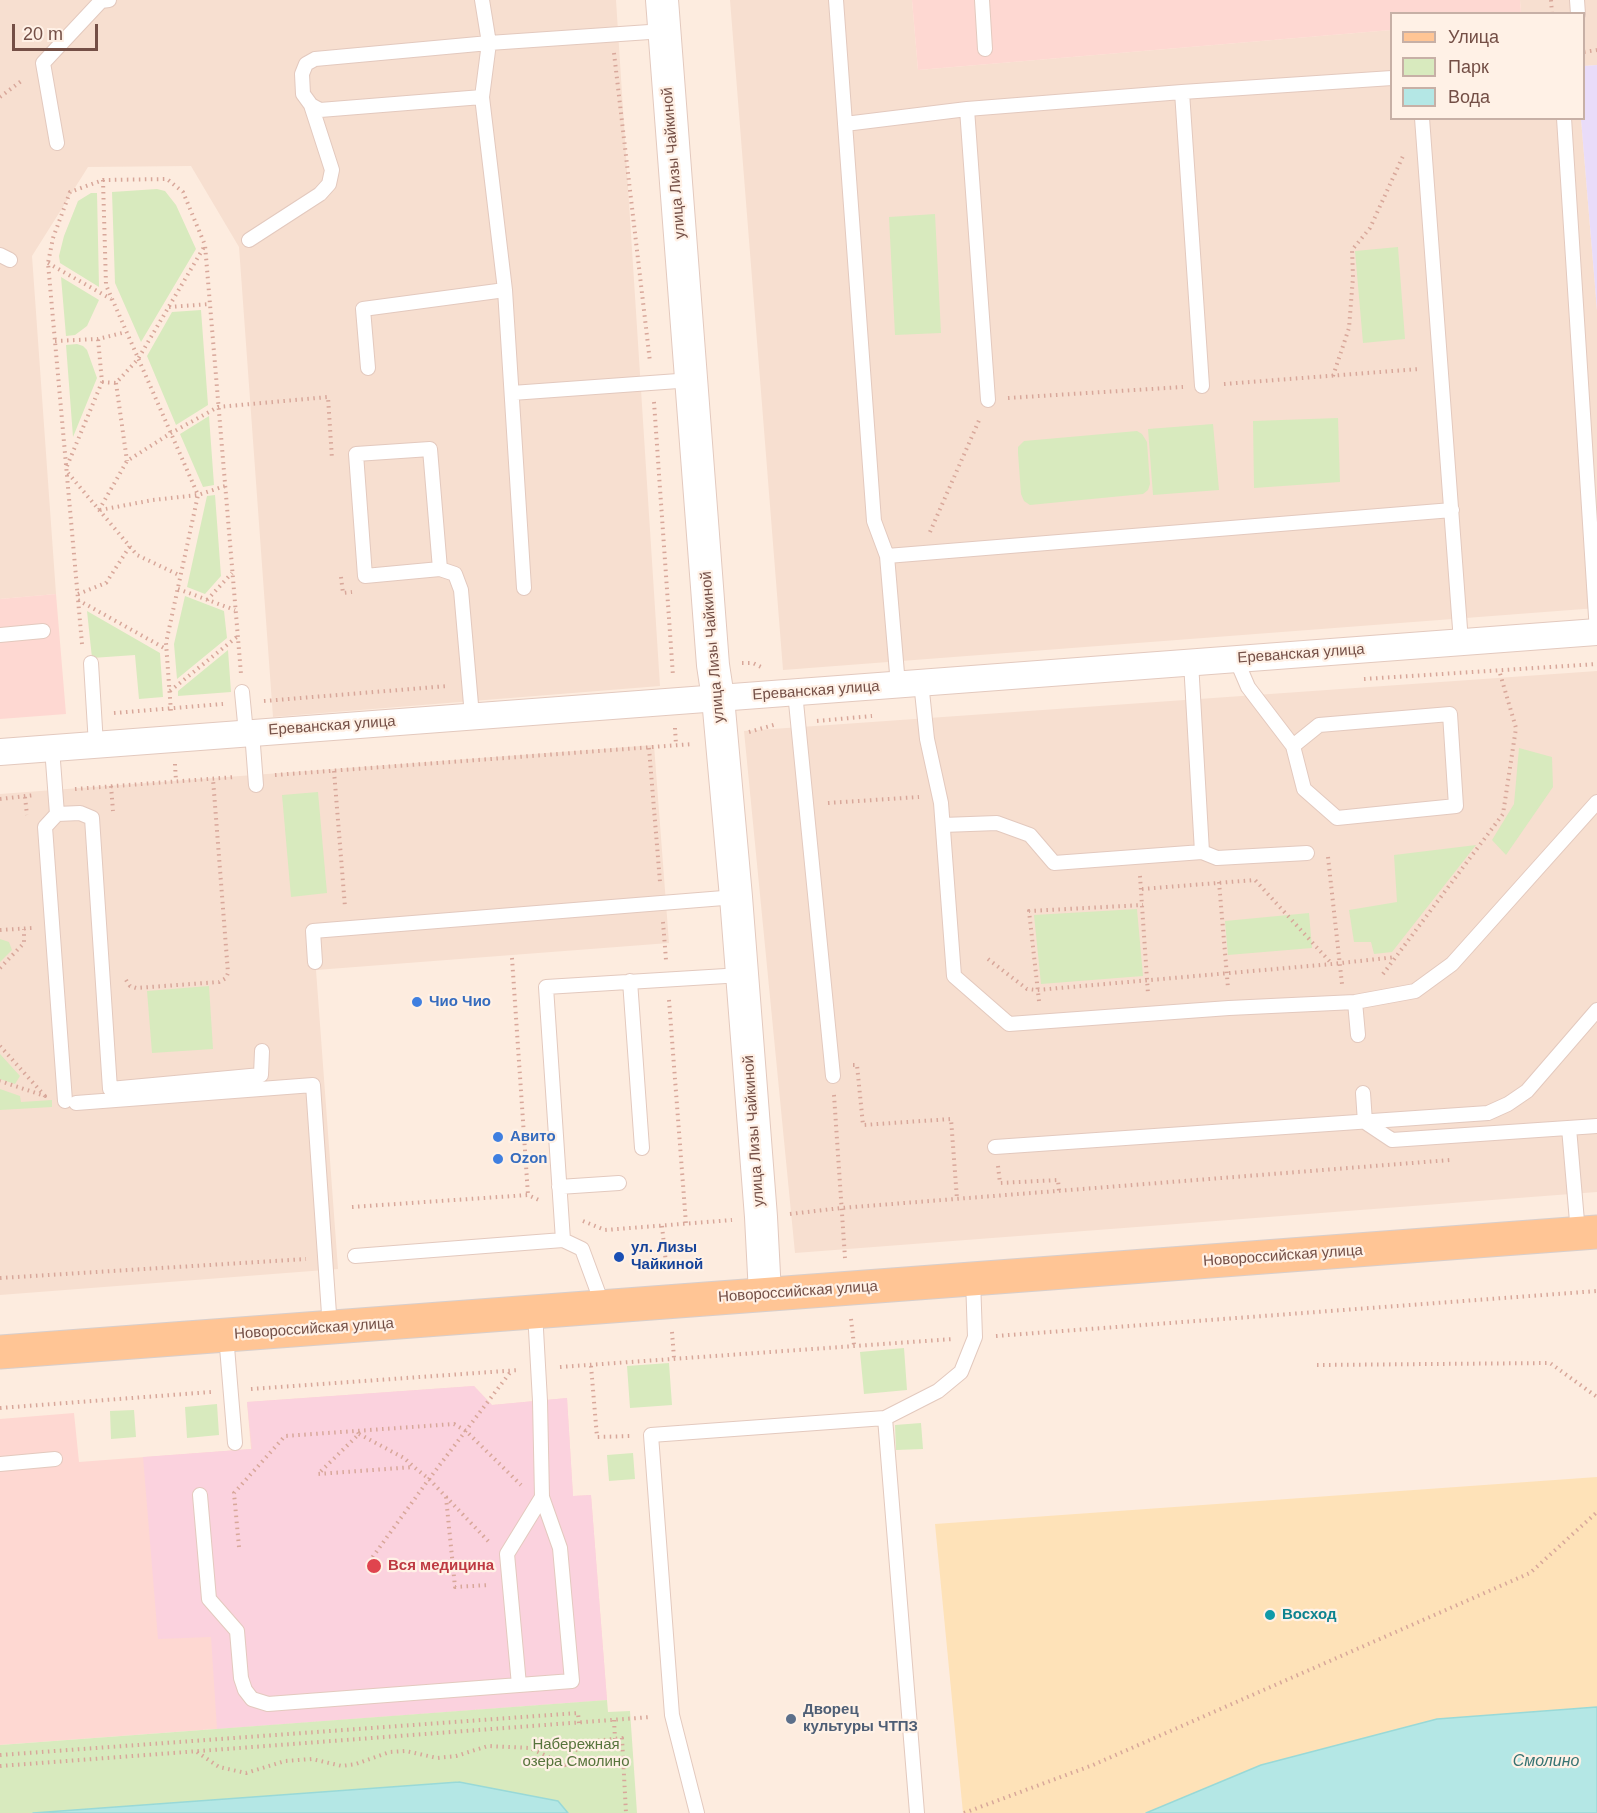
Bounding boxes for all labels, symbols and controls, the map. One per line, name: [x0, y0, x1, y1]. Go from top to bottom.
scale bar: [15, 12, 100, 50]
legend: [1390, 12, 1585, 120]
text: 20 m: [23, 24, 63, 44]
text: Улица: [1448, 27, 1499, 47]
text: Парк: [1448, 57, 1489, 77]
street label: улица Лизы Чайкиной: [658, 86, 690, 240]
text: Вода: [1448, 87, 1490, 107]
street label: улица Лизы Чайкиной: [697, 570, 729, 724]
street label: Ереванская улица: [1237, 641, 1365, 667]
street label: Ереванская улица: [752, 678, 880, 704]
street label: Ереванская улица: [268, 713, 396, 739]
place label: Чио Чио: [429, 993, 491, 1011]
marker: Чио Чио: [410, 995, 424, 1009]
street label: улица Лизы Чайкиной: [740, 1054, 768, 1208]
place label: Авито: [510, 1128, 556, 1146]
marker: Авито: [491, 1130, 505, 1144]
place label: Ozon: [510, 1150, 547, 1168]
marker: Ozon: [491, 1152, 505, 1166]
place label: ул. Лизы Чайкиной: [631, 1239, 703, 1274]
street label: Новороссийская улица: [1203, 1241, 1363, 1271]
marker: ул. Лизы Чайкиной: [612, 1250, 626, 1264]
street label: Новороссийская улица: [718, 1277, 878, 1307]
street label: Новороссийская улица: [234, 1314, 394, 1344]
marker: Вся медицина: [365, 1557, 383, 1575]
place label: Вся медицина: [388, 1557, 494, 1575]
place label: Восход: [1282, 1606, 1336, 1624]
marker: Восход: [1263, 1608, 1277, 1622]
place label: Дворец культуры ЧТПЗ: [803, 1701, 918, 1736]
marker: Дворец культуры ЧТПЗ: [784, 1712, 798, 1726]
park label: Набережная озера Смолино: [523, 1736, 629, 1771]
water label: Смолино: [1513, 1752, 1579, 1772]

